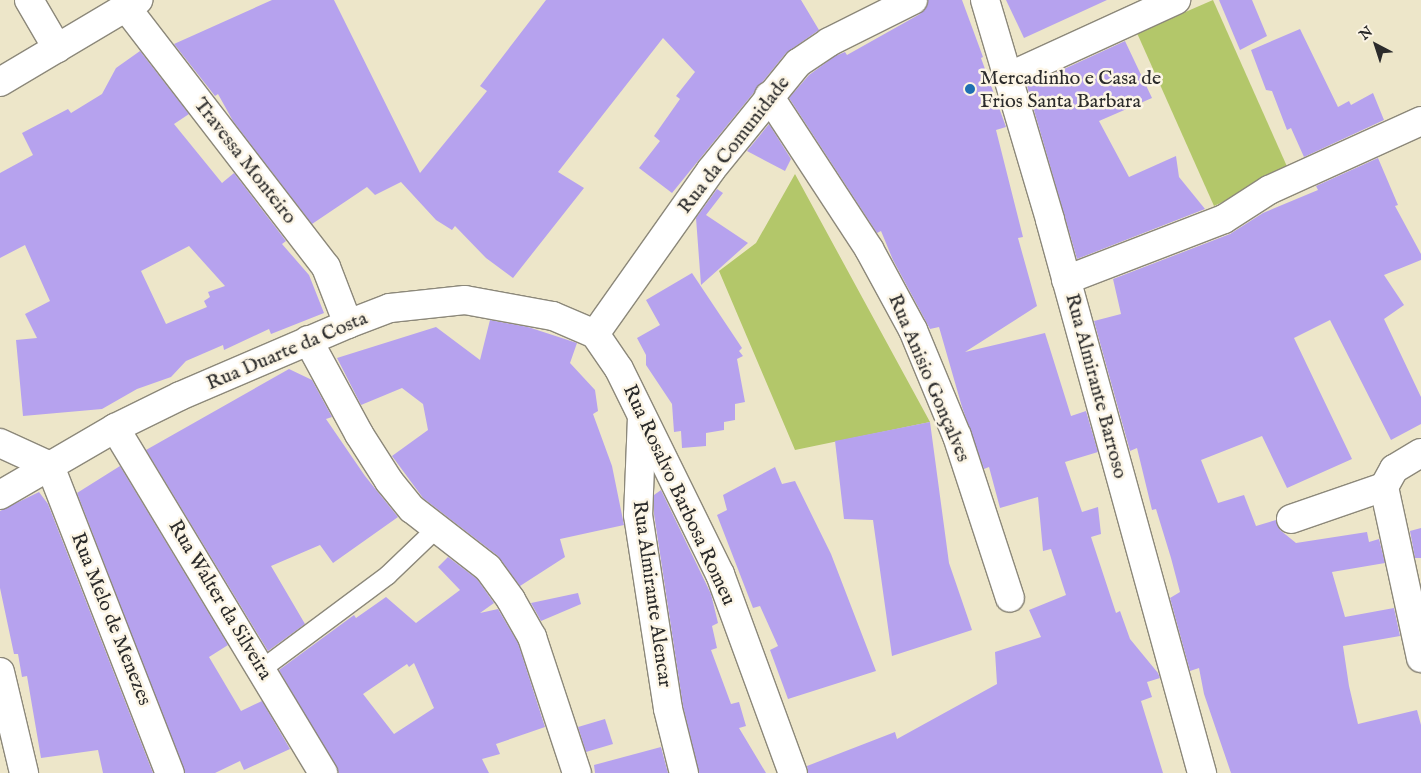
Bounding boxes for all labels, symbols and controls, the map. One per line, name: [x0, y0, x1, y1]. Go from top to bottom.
north arrow: [1351, 20, 1401, 70]
text: N: [1356, 23, 1377, 44]
place label: Mercadinho e Casa de Frios Santa Barbara: [980, 66, 1161, 113]
street label: Rua da Comunidade: [673, 71, 795, 219]
marker: Mercadinho e Casa de Frios Santa Barbara: [964, 83, 976, 95]
street label: Travessa Monteiro: [188, 93, 302, 229]
street label: Rua Anisio Gonçalves: [883, 290, 975, 466]
street label: Rua Almirante Barroso: [1060, 291, 1132, 481]
street label: Rua Duarte da Costa: [203, 306, 371, 396]
street label: Rua Rosalvo Barbosa Romeu: [617, 381, 741, 609]
street label: Rua Almirante Alencar: [627, 499, 677, 689]
street label: Rua Walter da Silveira: [163, 516, 277, 684]
street label: Rua Melo de Menezes: [65, 529, 157, 709]

